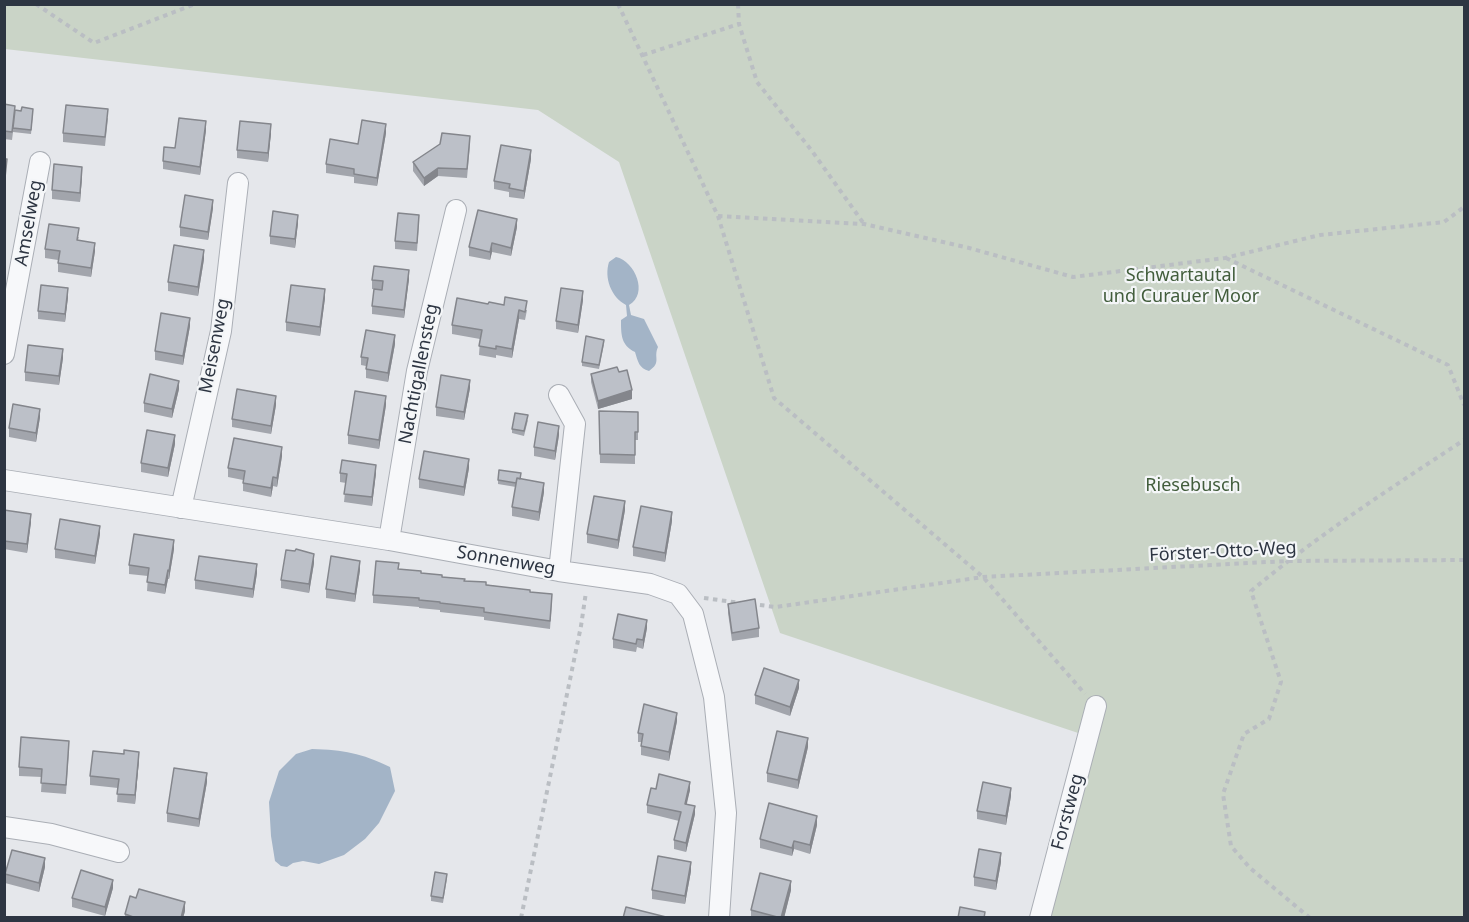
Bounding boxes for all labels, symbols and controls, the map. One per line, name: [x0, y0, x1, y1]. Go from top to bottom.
street label: Amselweg: [11, 178, 47, 268]
park label: Schwartautal und Curauer Moor: [1103, 265, 1259, 308]
street label: Meisenweg: [195, 297, 235, 395]
street label: Nachtigallensteg: [395, 302, 443, 446]
park label: Riesebusch: [1145, 475, 1241, 497]
street label: Förster-Otto-Weg: [1149, 537, 1297, 567]
street label: Sonnenweg: [455, 542, 557, 580]
street label: Forstweg: [1047, 771, 1089, 853]

